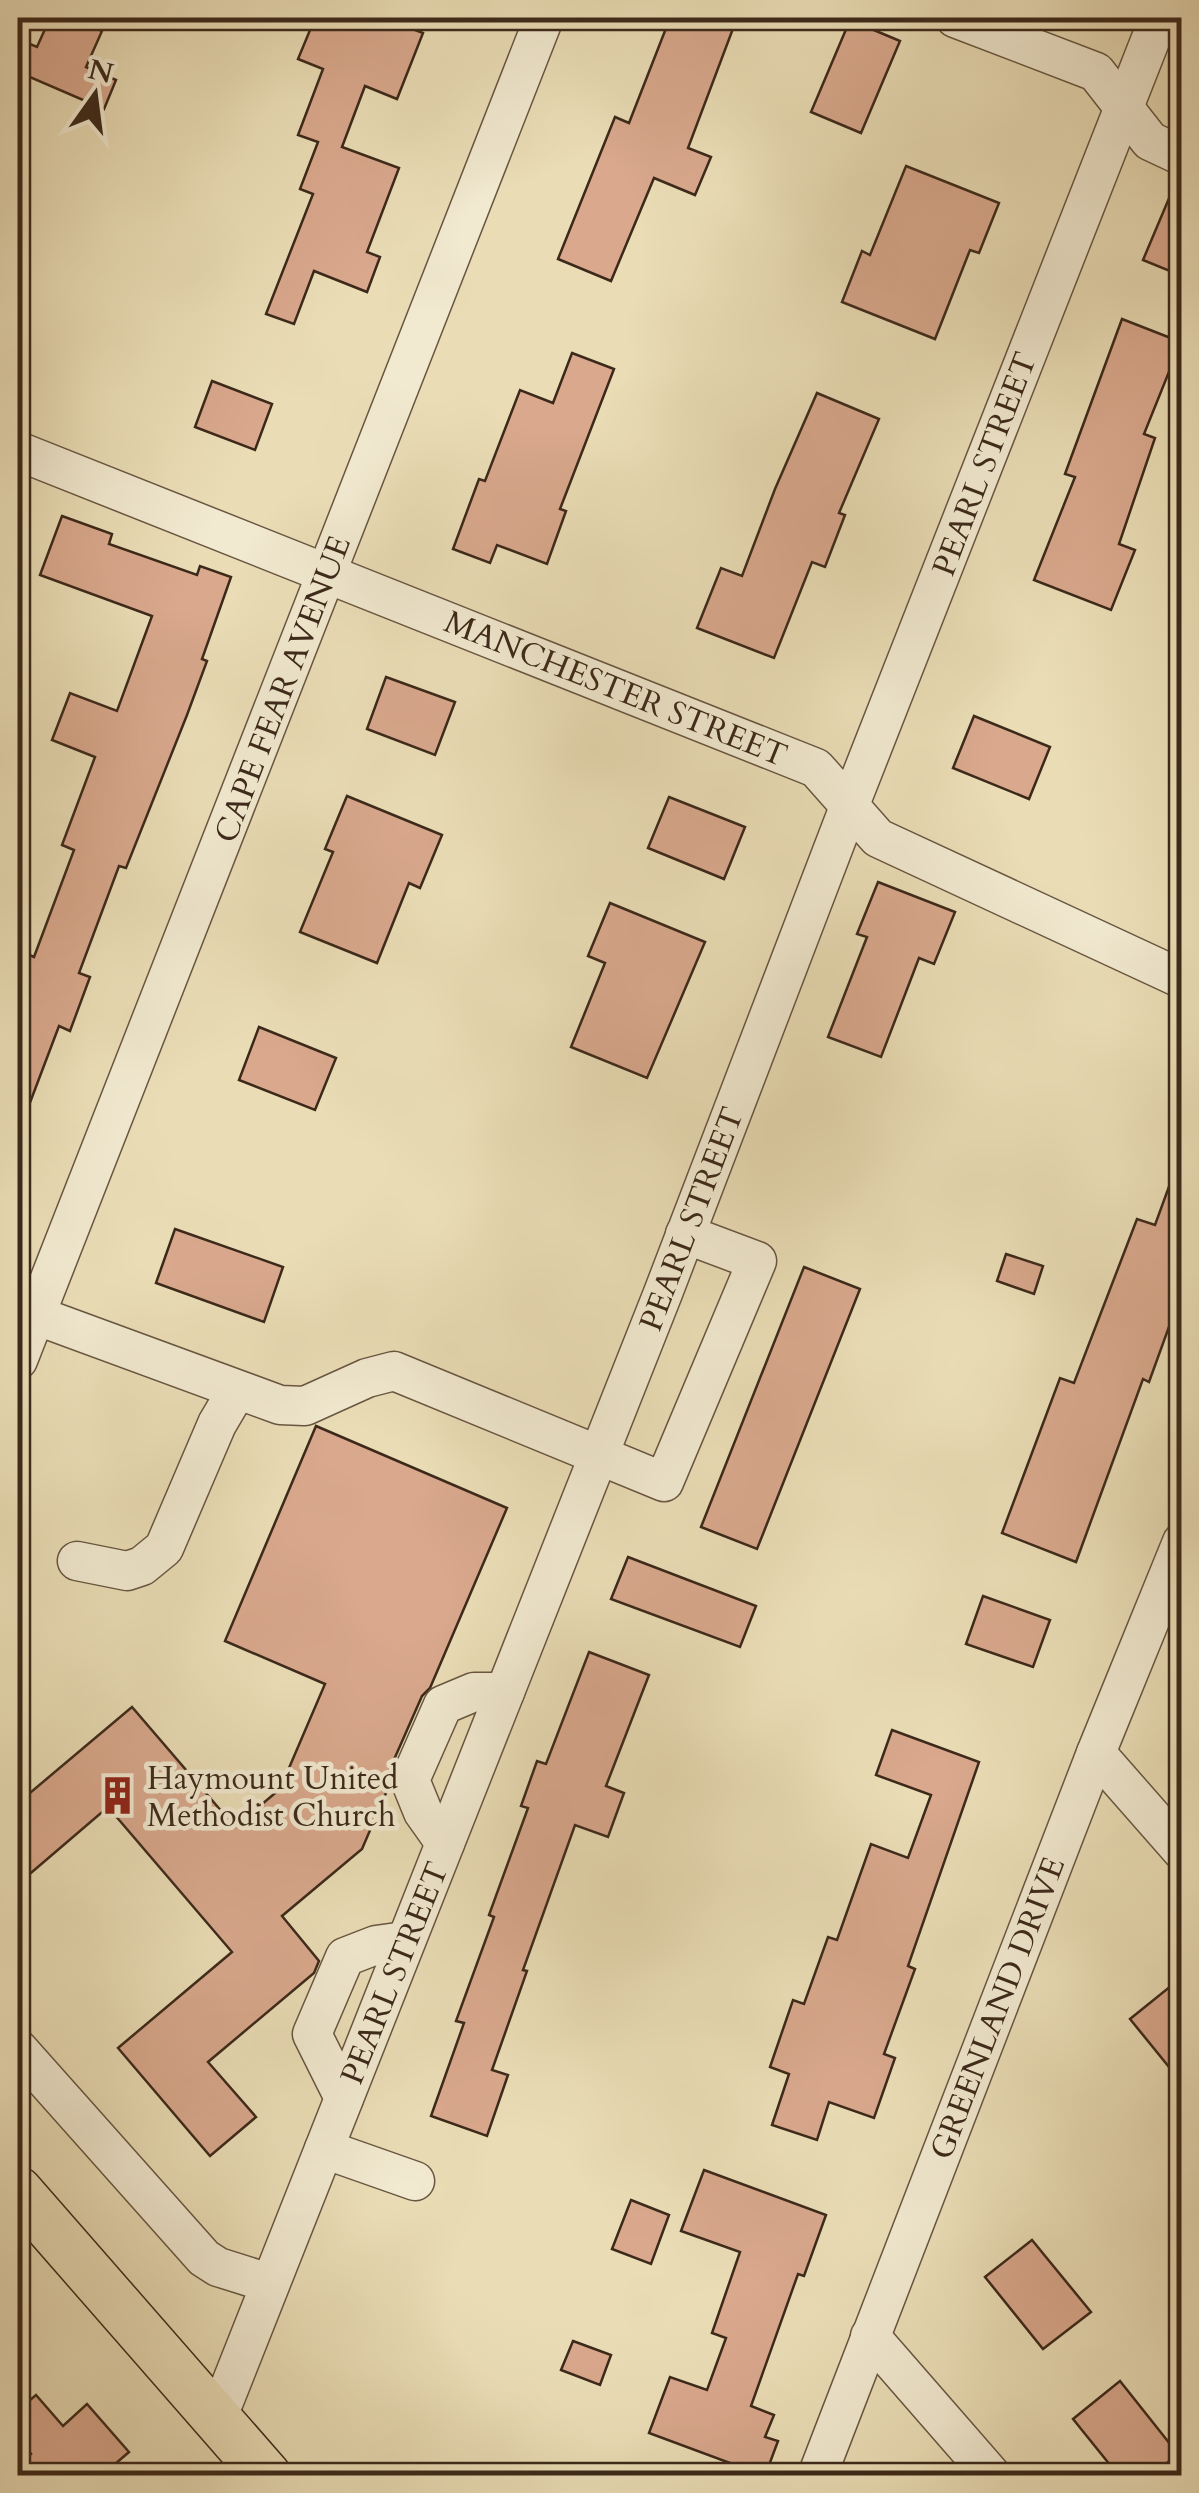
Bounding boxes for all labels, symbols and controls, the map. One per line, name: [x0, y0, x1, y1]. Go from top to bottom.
north arrow: [45, 45, 145, 145]
text: N: [84, 50, 117, 93]
street label: PEARL STREET: [922, 346, 1048, 582]
street label: CAPE FEAR AVENUE: [204, 530, 362, 849]
street label: MANCHESTER STREET: [438, 600, 793, 778]
street label: PEARL STREET: [629, 1101, 755, 1337]
place label: Haymount United Methodist Church: [147, 1757, 398, 1838]
building icon: Haymount United Methodist Church: [96, 1775, 138, 1817]
street label: GREENLAND DRIVE: [920, 1851, 1076, 2166]
street label: PEARL STREET: [330, 1856, 460, 2091]

